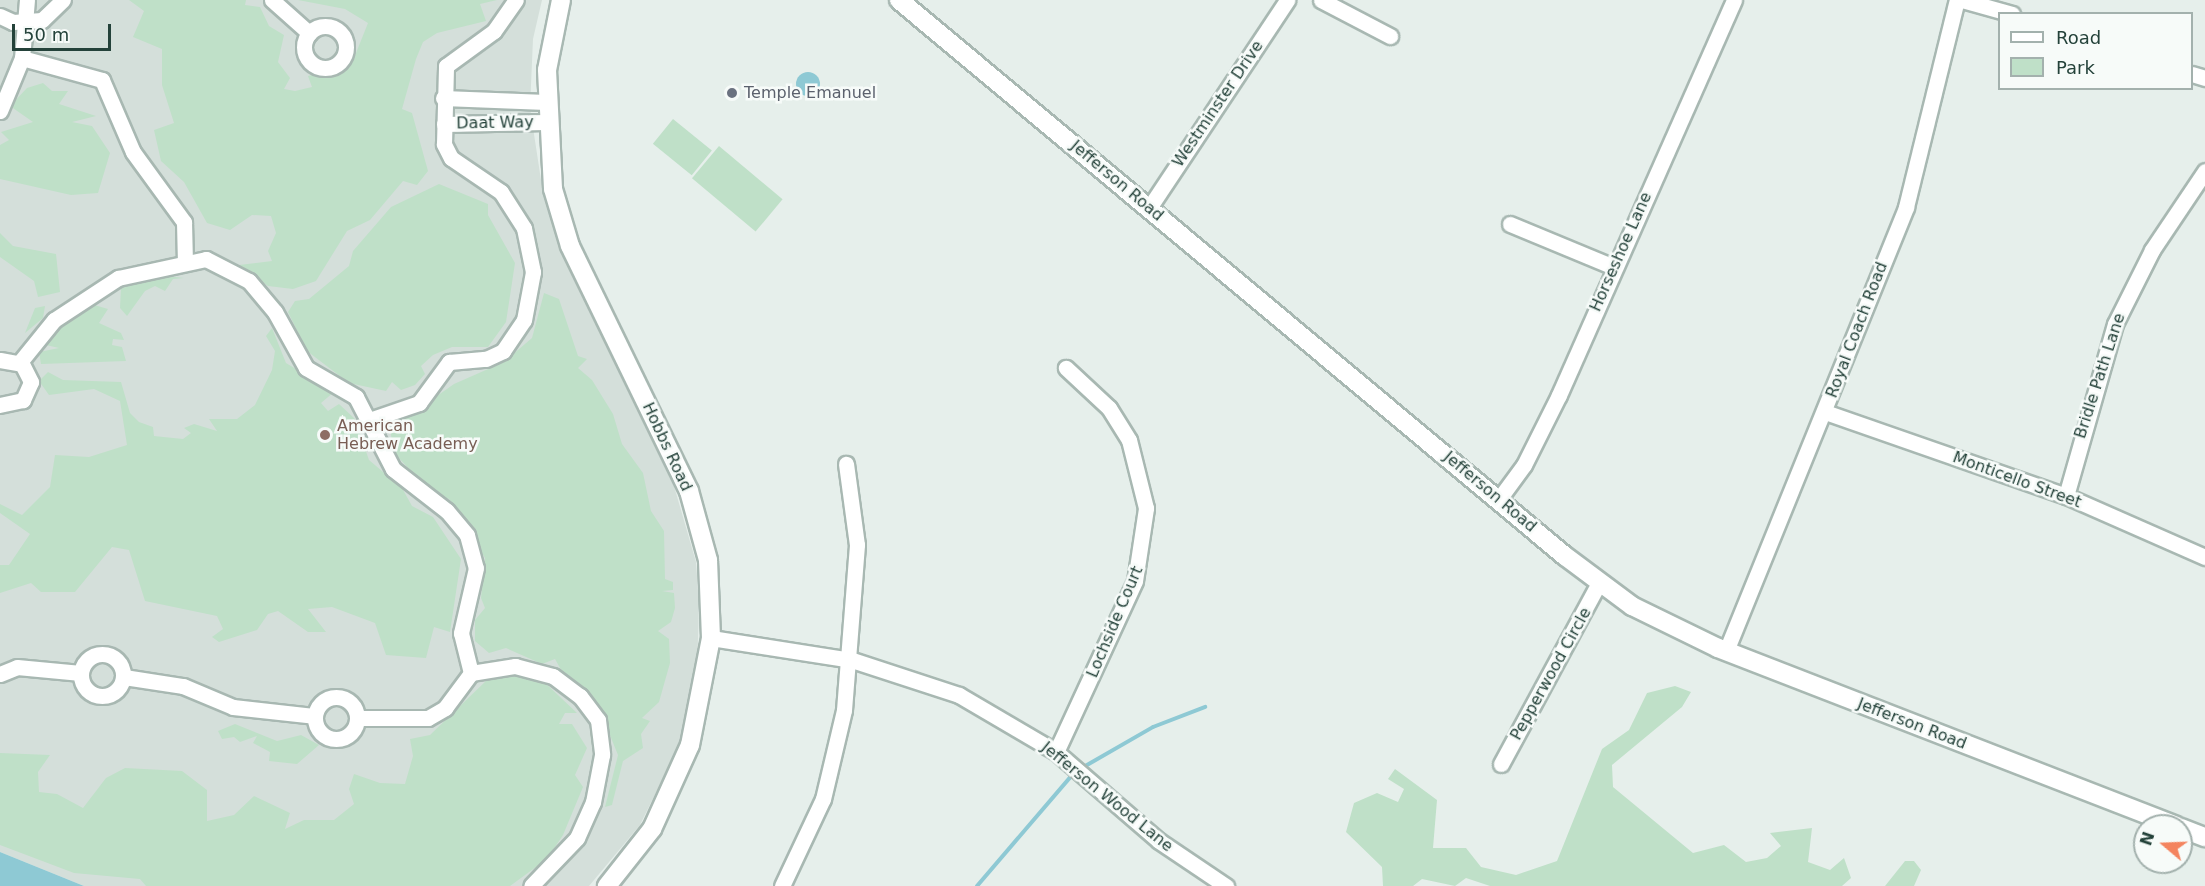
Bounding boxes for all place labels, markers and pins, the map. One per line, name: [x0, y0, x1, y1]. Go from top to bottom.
place label: Temple Emanuel: [744, 83, 876, 103]
marker: Temple Emanuel: [725, 86, 739, 100]
place label: American Hebrew Academy: [337, 416, 478, 454]
marker: American Hebrew Academy: [318, 428, 332, 442]

